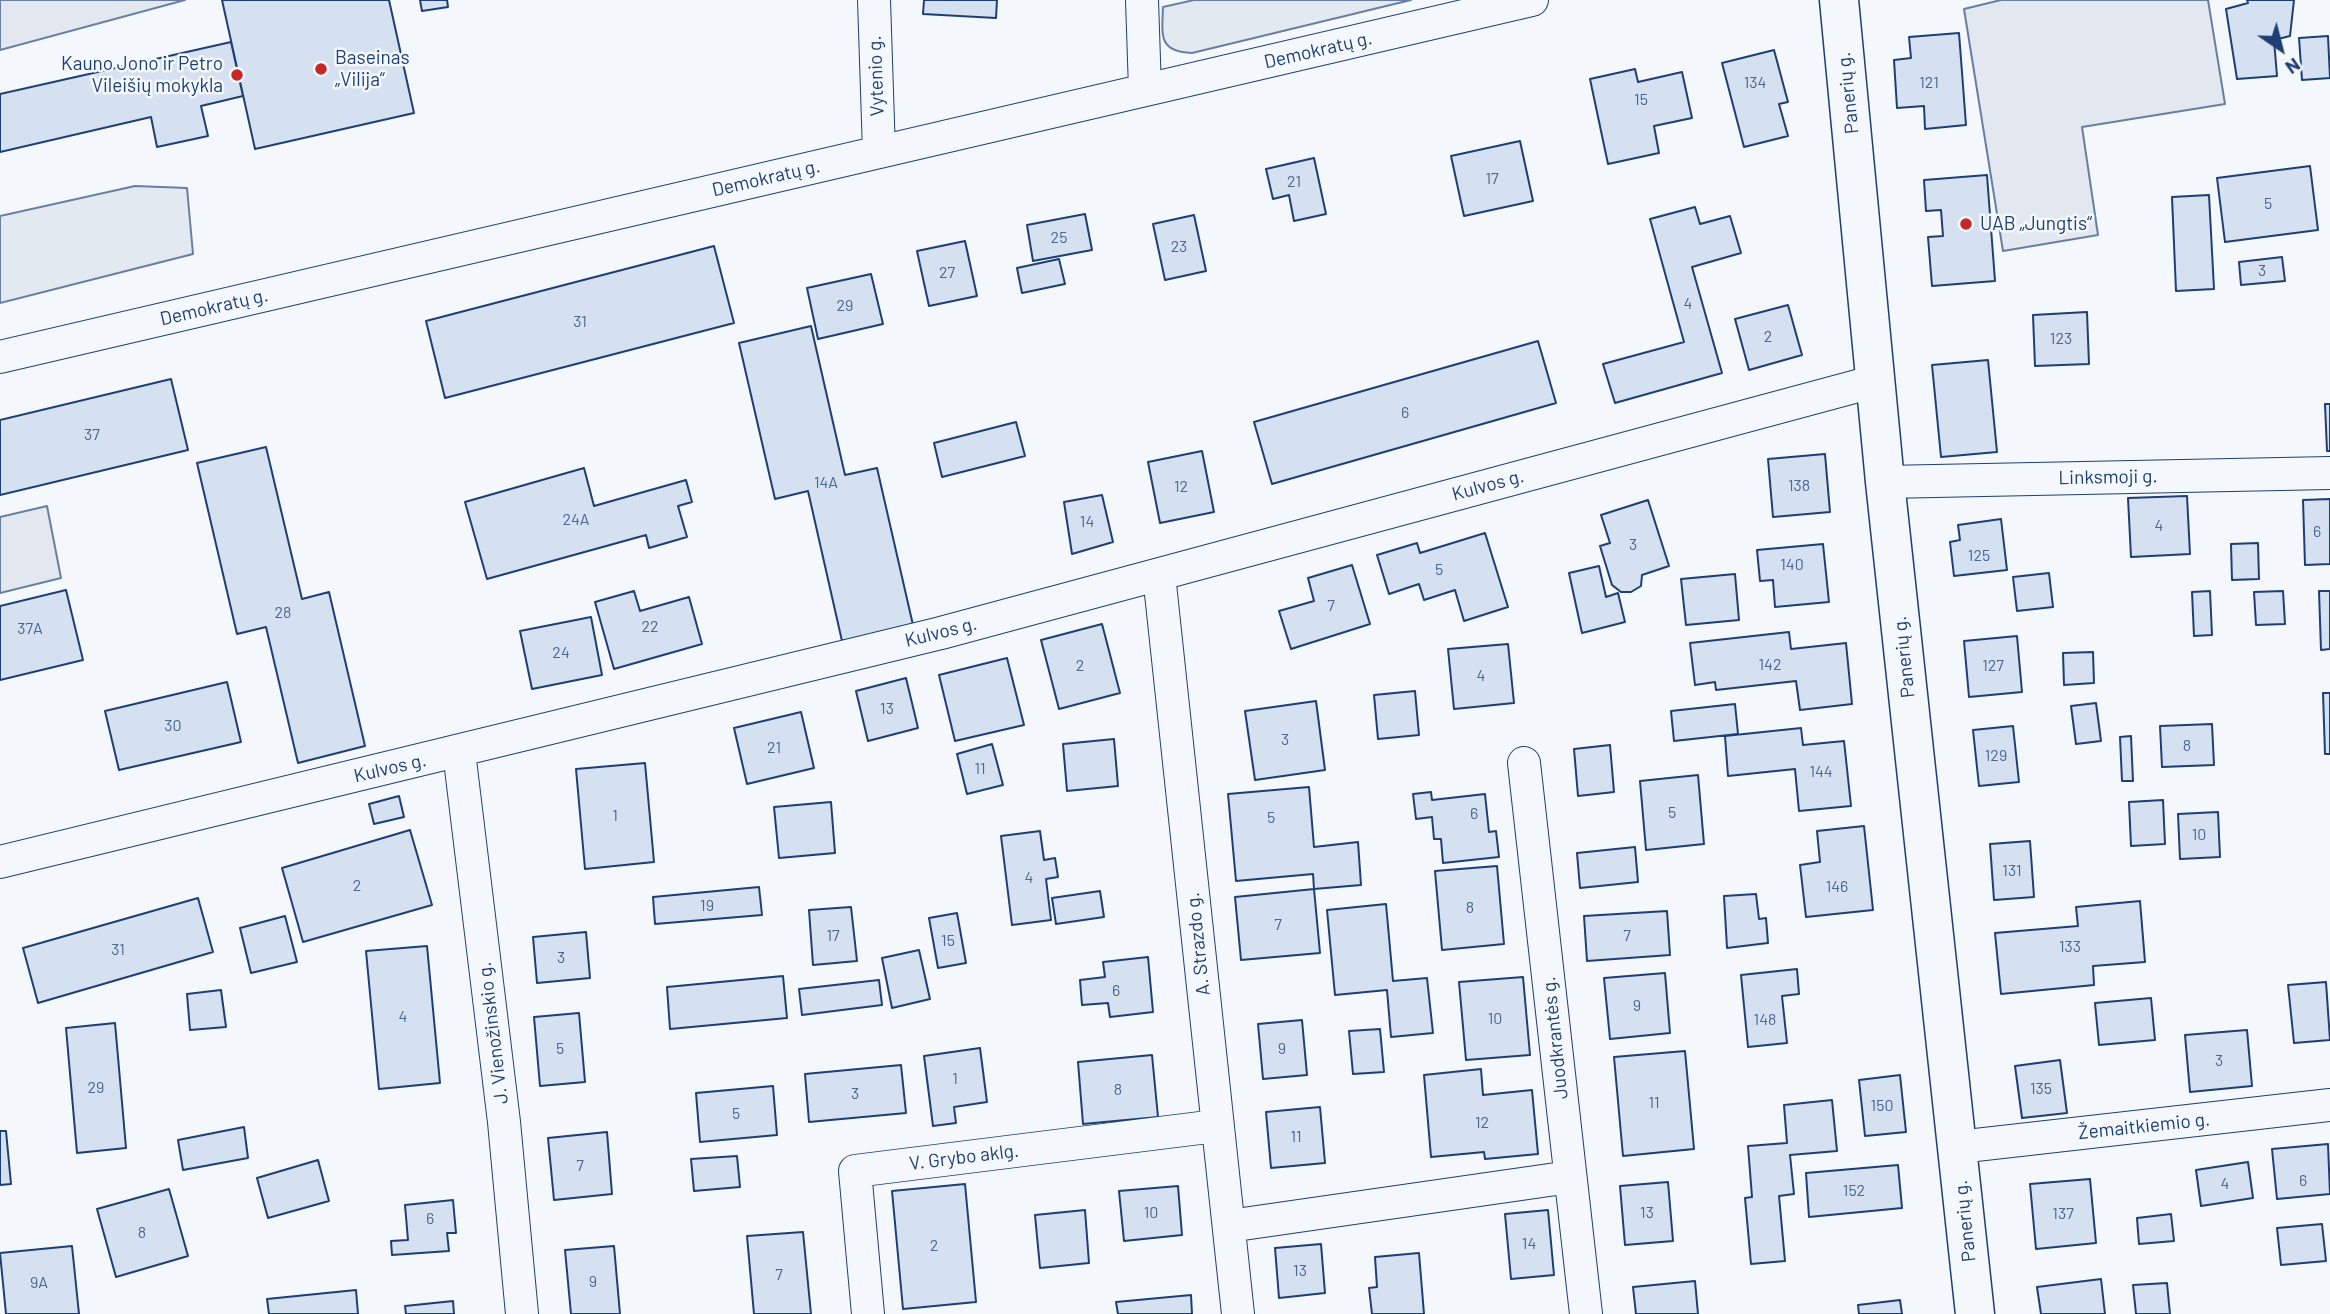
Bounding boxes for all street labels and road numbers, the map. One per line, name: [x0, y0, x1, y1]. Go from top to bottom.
street label: Demokratų g.: [1262, 26, 1374, 74]
street label: Vytenio g.: [863, 35, 889, 117]
street label: Panerių g.: [1832, 51, 1864, 135]
street label: Demokratų g.: [710, 154, 822, 202]
street label: Demokratų g.: [158, 283, 270, 331]
street label: Kulvos g.: [1450, 464, 1526, 506]
street label: Linksmoji g.: [2058, 465, 2158, 489]
street label: Kulvos g.: [903, 612, 979, 652]
street label: Panerių g.: [1888, 615, 1920, 699]
street label: Kulvos g.: [352, 749, 428, 787]
street label: A. Strazdo g.: [1181, 891, 1215, 997]
street label: J. Vienožinskio g.: [473, 961, 513, 1105]
street label: Juodkrantės g.: [1537, 976, 1573, 1100]
street label: Žemaitkiemio g.: [2077, 1108, 2211, 1144]
street label: V. Grybo aklg.: [908, 1139, 1020, 1175]
street label: Panerių g.: [1949, 1179, 1981, 1263]

